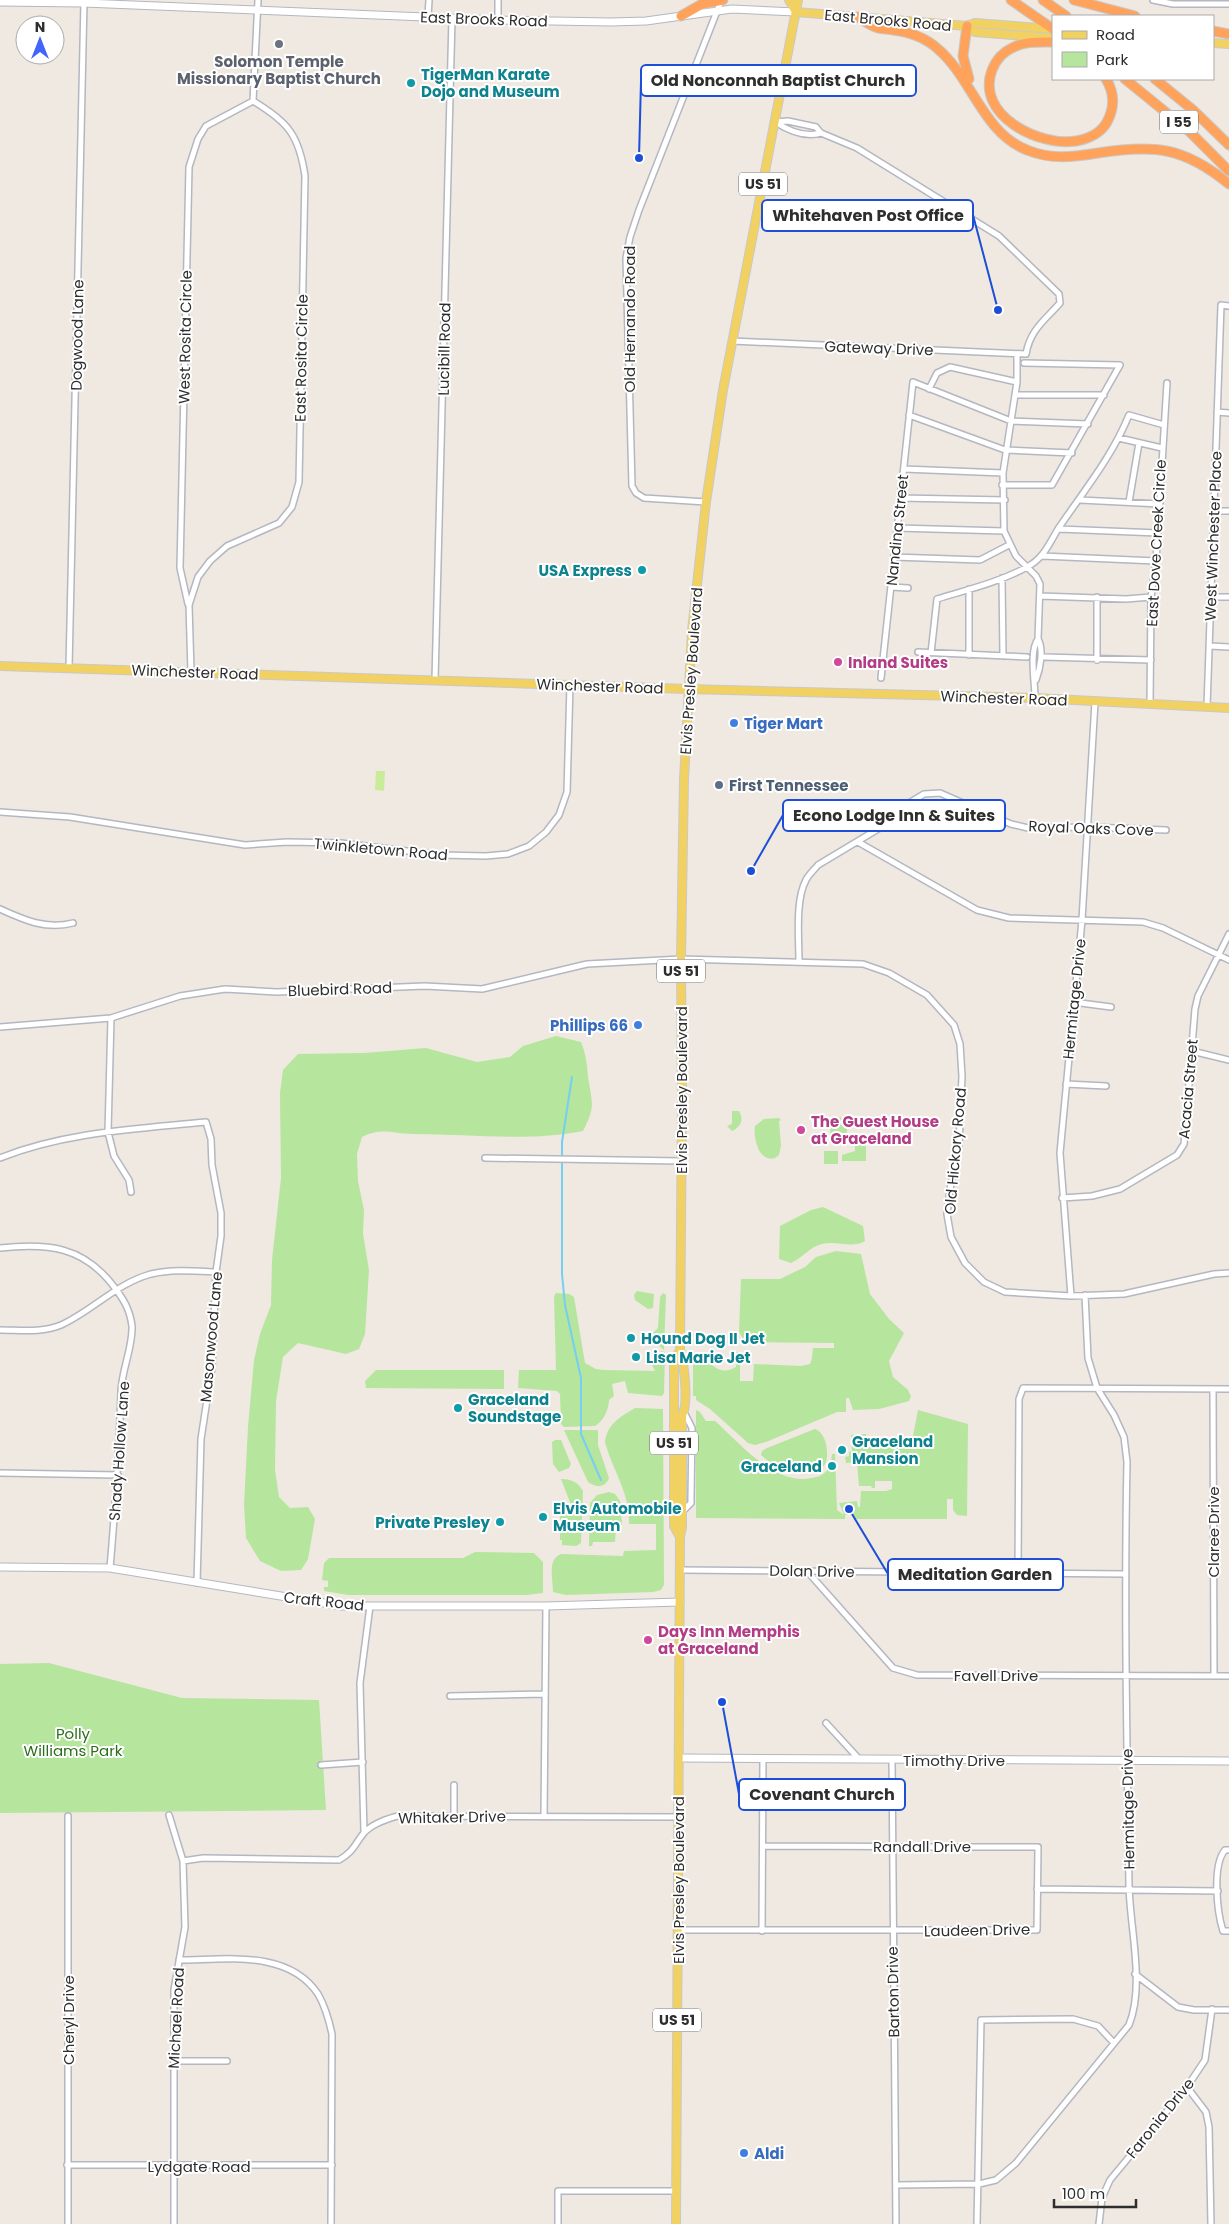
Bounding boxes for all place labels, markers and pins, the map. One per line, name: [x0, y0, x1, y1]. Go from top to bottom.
marker: Solomon Temple Missionary Baptist Church: [273, 38, 285, 50]
place label: Solomon Temple Missionary Baptist Church: [177, 51, 381, 89]
place label: TigerMan Karate Dojo and Museum: [421, 64, 560, 102]
callout: Old Nonconnah Baptist Church: [641, 65, 916, 96]
marker: TigerMan Karate Dojo and Museum: [405, 77, 417, 89]
callout: Whitehaven Post Office: [762, 200, 973, 231]
place label: USA Express: [538, 560, 632, 581]
marker: USA Express: [636, 564, 648, 576]
place label: Inland Suites: [848, 652, 948, 673]
marker: Inland Suites: [832, 656, 844, 668]
place label: Tiger Mart: [744, 713, 823, 734]
marker: Tiger Mart: [728, 717, 740, 729]
place label: First Tennessee: [729, 775, 848, 796]
marker: First Tennessee: [713, 779, 725, 791]
callout: Econo Lodge Inn & Suites: [783, 800, 1005, 831]
place label: Phillips 66: [550, 1015, 628, 1036]
marker: Phillips 66: [632, 1019, 644, 1031]
place label: The Guest House at Graceland: [811, 1111, 939, 1149]
marker: The Guest House at Graceland: [795, 1124, 807, 1136]
place label: Hound Dog II Jet: [641, 1328, 765, 1349]
marker: Hound Dog II Jet: [625, 1332, 637, 1344]
place label: Lisa Marie Jet: [646, 1347, 751, 1368]
marker: Lisa Marie Jet: [630, 1351, 642, 1363]
place label: Graceland Soundstage: [468, 1389, 561, 1427]
marker: Graceland Soundstage: [452, 1402, 464, 1414]
place label: Graceland Mansion: [852, 1431, 933, 1469]
marker: Graceland Mansion: [836, 1444, 848, 1456]
place label: Graceland: [741, 1456, 822, 1477]
marker: Graceland: [826, 1460, 838, 1472]
place label: Elvis Automobile Museum: [553, 1498, 681, 1536]
marker: Elvis Automobile Museum: [537, 1511, 549, 1523]
place label: Private Presley: [375, 1512, 491, 1533]
marker: Private Presley: [494, 1516, 506, 1528]
callout: Meditation Garden: [888, 1559, 1063, 1590]
place label: Days Inn Memphis at Graceland: [658, 1621, 800, 1659]
marker: Days Inn Memphis at Graceland: [642, 1634, 654, 1646]
callout: Covenant Church: [739, 1779, 905, 1810]
place label: Aldi: [754, 2143, 784, 2164]
marker: Aldi: [738, 2147, 750, 2159]

